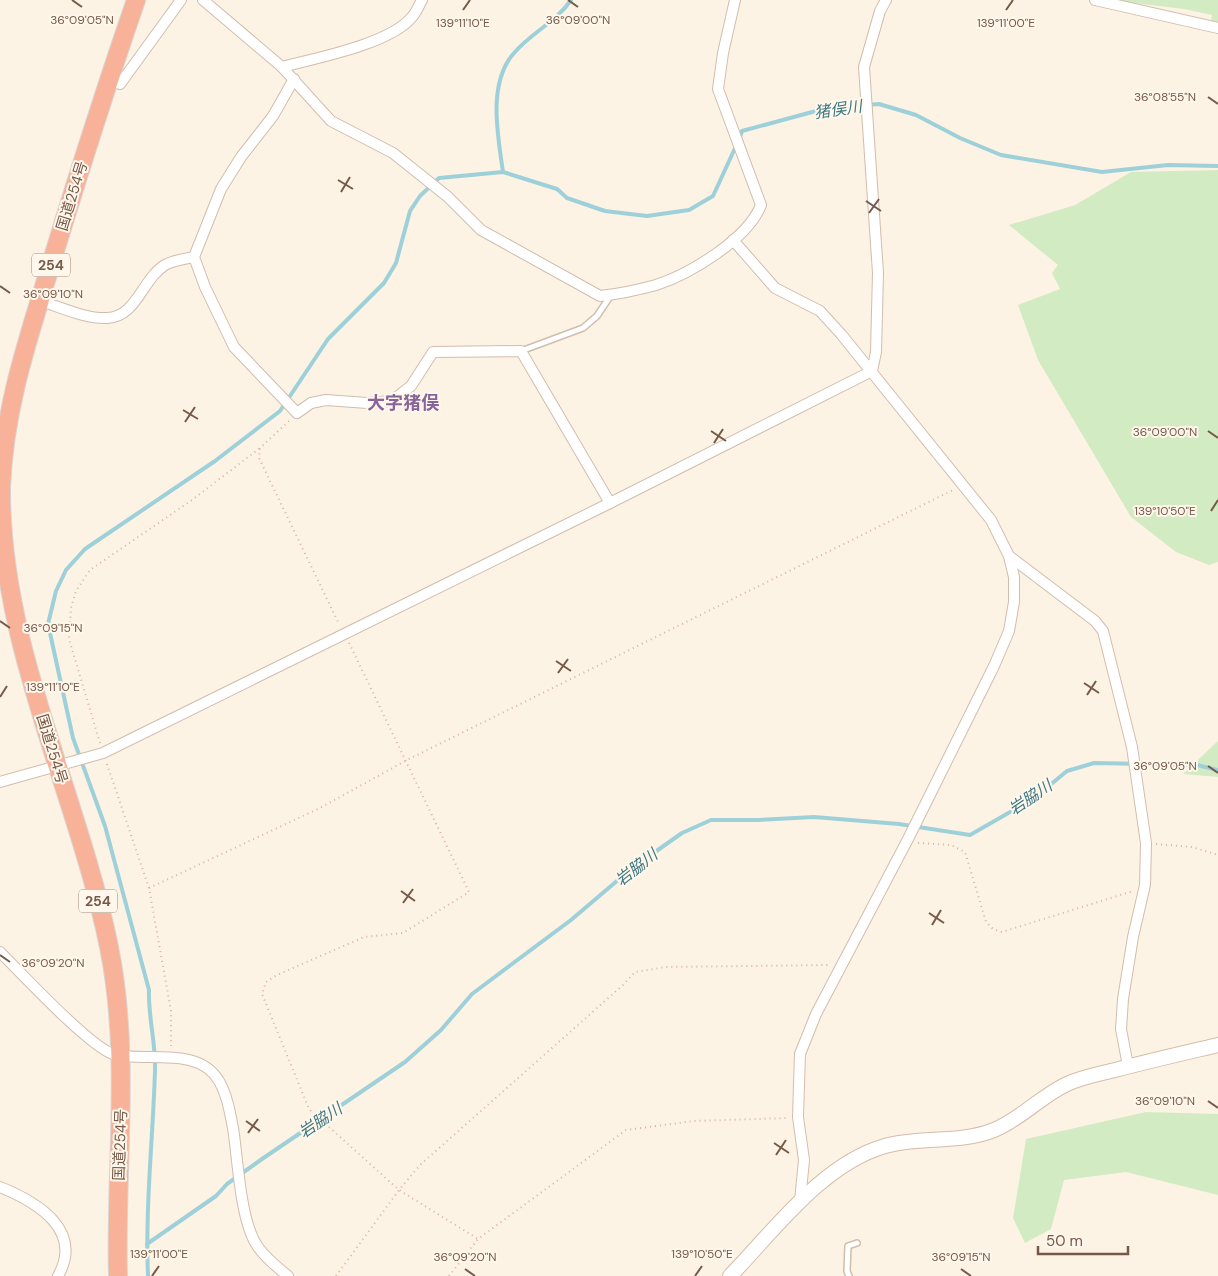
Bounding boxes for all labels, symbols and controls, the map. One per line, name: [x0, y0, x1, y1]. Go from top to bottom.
text: 36°09'05"N: [50, 12, 114, 28]
text: 36°09'00"N: [546, 12, 610, 28]
text: 139°11'10"E: [436, 15, 490, 31]
text: 139°11'00"E: [977, 15, 1035, 31]
text: 36°08'55"N: [1134, 89, 1196, 105]
water label: 猪俣川: [813, 95, 865, 123]
street label: 国道254号: [52, 159, 92, 233]
road number: 254: [32, 254, 70, 276]
text: 36°09'10"N: [23, 286, 83, 302]
district label: 大字猪俣: [367, 391, 440, 415]
text: 36°09'00"N: [1133, 424, 1197, 440]
text: 139°10'50"E: [1134, 503, 1196, 519]
text: 36°09'15"N: [23, 620, 83, 636]
text: 139°11'10"E: [26, 679, 80, 695]
street label: 国道254号: [32, 712, 72, 786]
text: 36°09'05"N: [1133, 758, 1197, 774]
water label: 岩脇川: [1005, 774, 1058, 820]
water label: 岩脇川: [611, 843, 663, 890]
road number: 254: [79, 889, 117, 912]
text: 36°09'20"N: [21, 955, 85, 971]
text: 36°09'10"N: [1135, 1093, 1195, 1109]
water label: 岩脇川: [295, 1097, 348, 1143]
street label: 国道254号: [109, 1109, 131, 1181]
scale bar: [1038, 1224, 1128, 1256]
text: 50 m: [1046, 1231, 1083, 1251]
text: 139°11'00"E: [130, 1246, 188, 1262]
text: 139°10'50"E: [671, 1246, 733, 1262]
text: 36°09'20"N: [433, 1249, 497, 1265]
text: 36°09'15"N: [931, 1249, 991, 1265]

